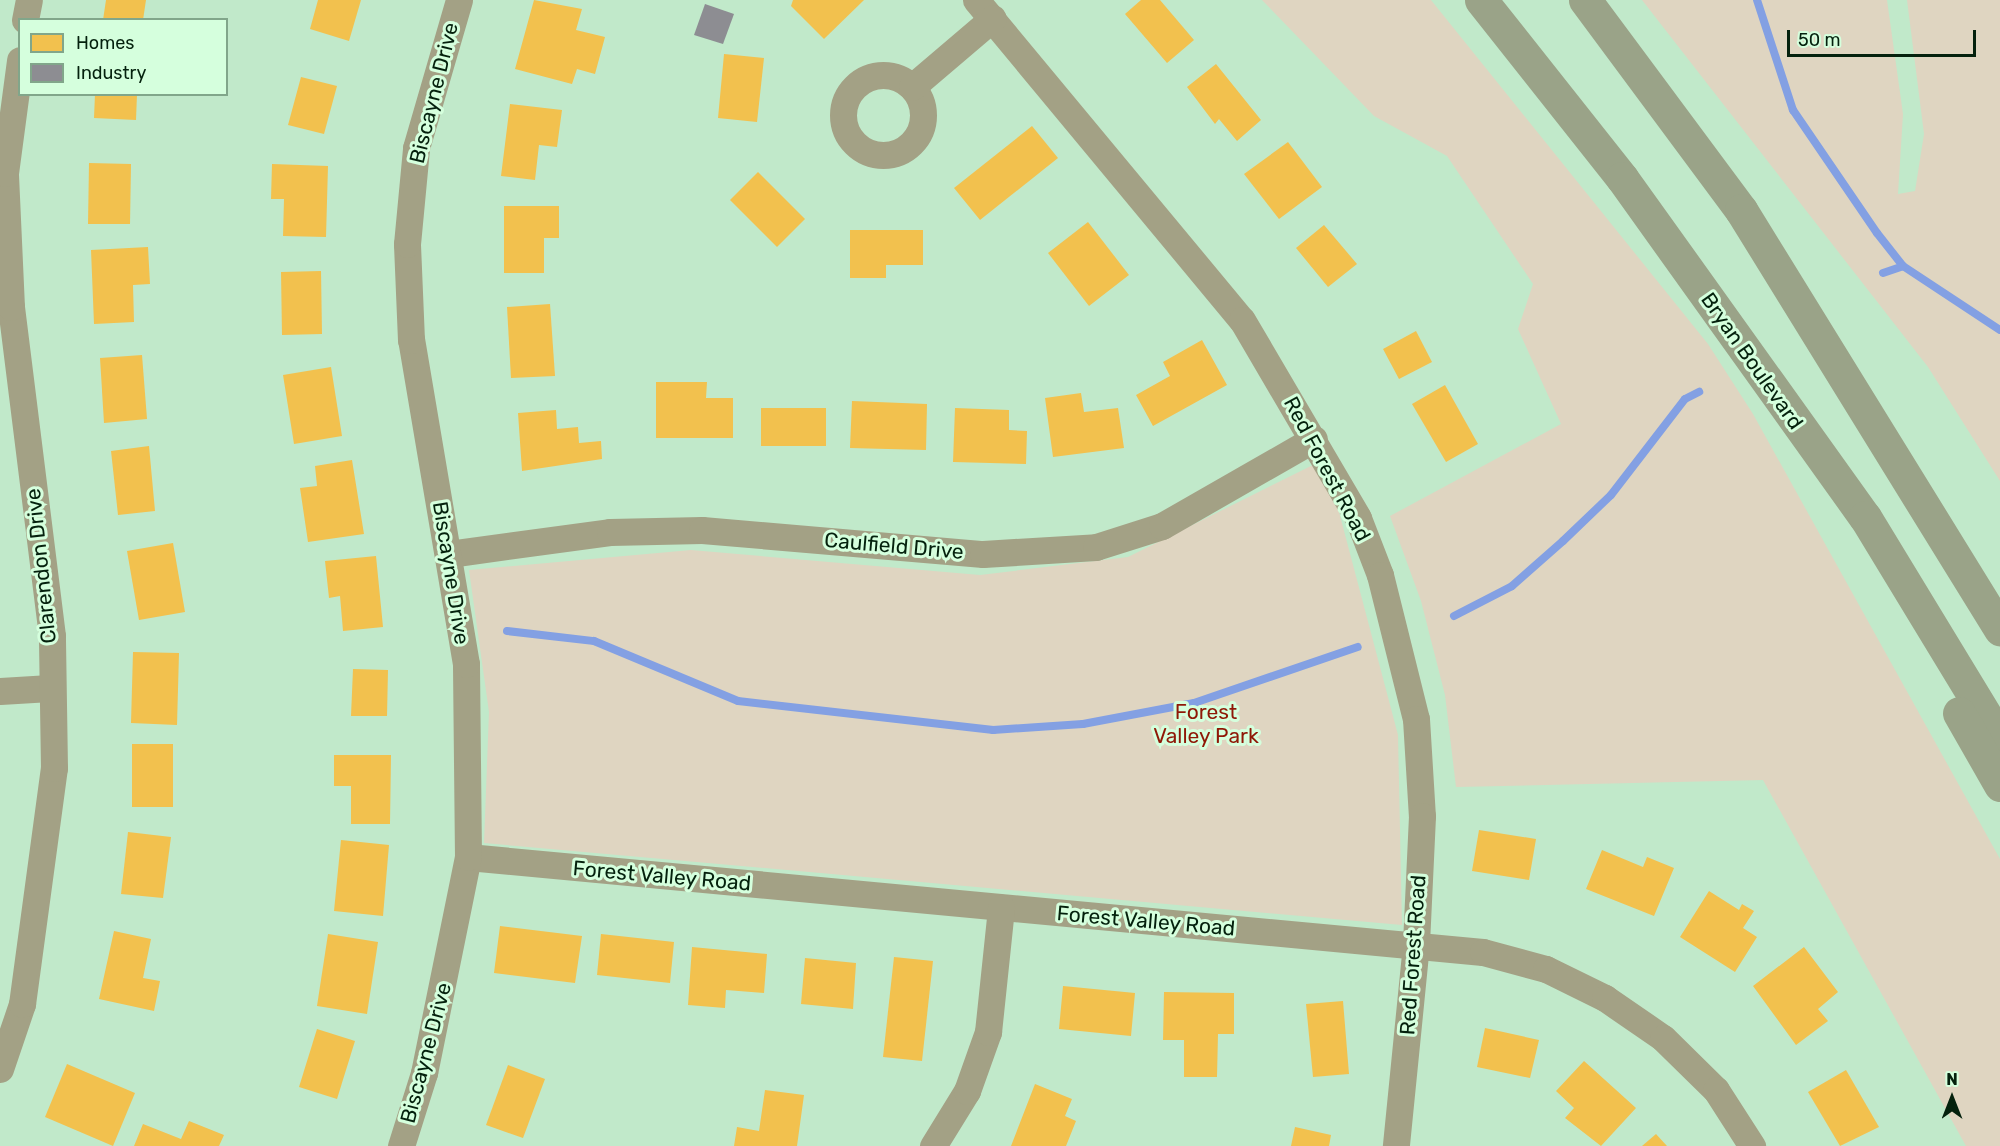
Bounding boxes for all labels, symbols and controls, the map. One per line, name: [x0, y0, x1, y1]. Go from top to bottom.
legend: [18, 18, 228, 96]
scale bar: [1790, 18, 1979, 56]
street label: Biscayne Drive: [404, 20, 464, 166]
text: 50 m: [1798, 29, 1841, 51]
text: Homes: [76, 32, 134, 54]
text: Industry: [76, 62, 146, 84]
street label: Bryan Boulevard: [1696, 288, 1808, 434]
street label: Red Forest Road: [1278, 392, 1376, 546]
street label: Clarendon Drive: [20, 487, 62, 645]
street label: Biscayne Drive: [427, 500, 475, 646]
street label: Caulfield Drive: [823, 527, 965, 565]
park label: Forest Valley Park: [1153, 699, 1259, 749]
street label: Forest Valley Road: [571, 856, 753, 896]
street label: Red Forest Road: [1395, 874, 1431, 1036]
street label: Forest Valley Road: [1055, 901, 1237, 941]
street label: Biscayne Drive: [395, 980, 457, 1126]
north arrow: [1922, 1068, 1982, 1128]
text: N: [1946, 1070, 1958, 1089]

